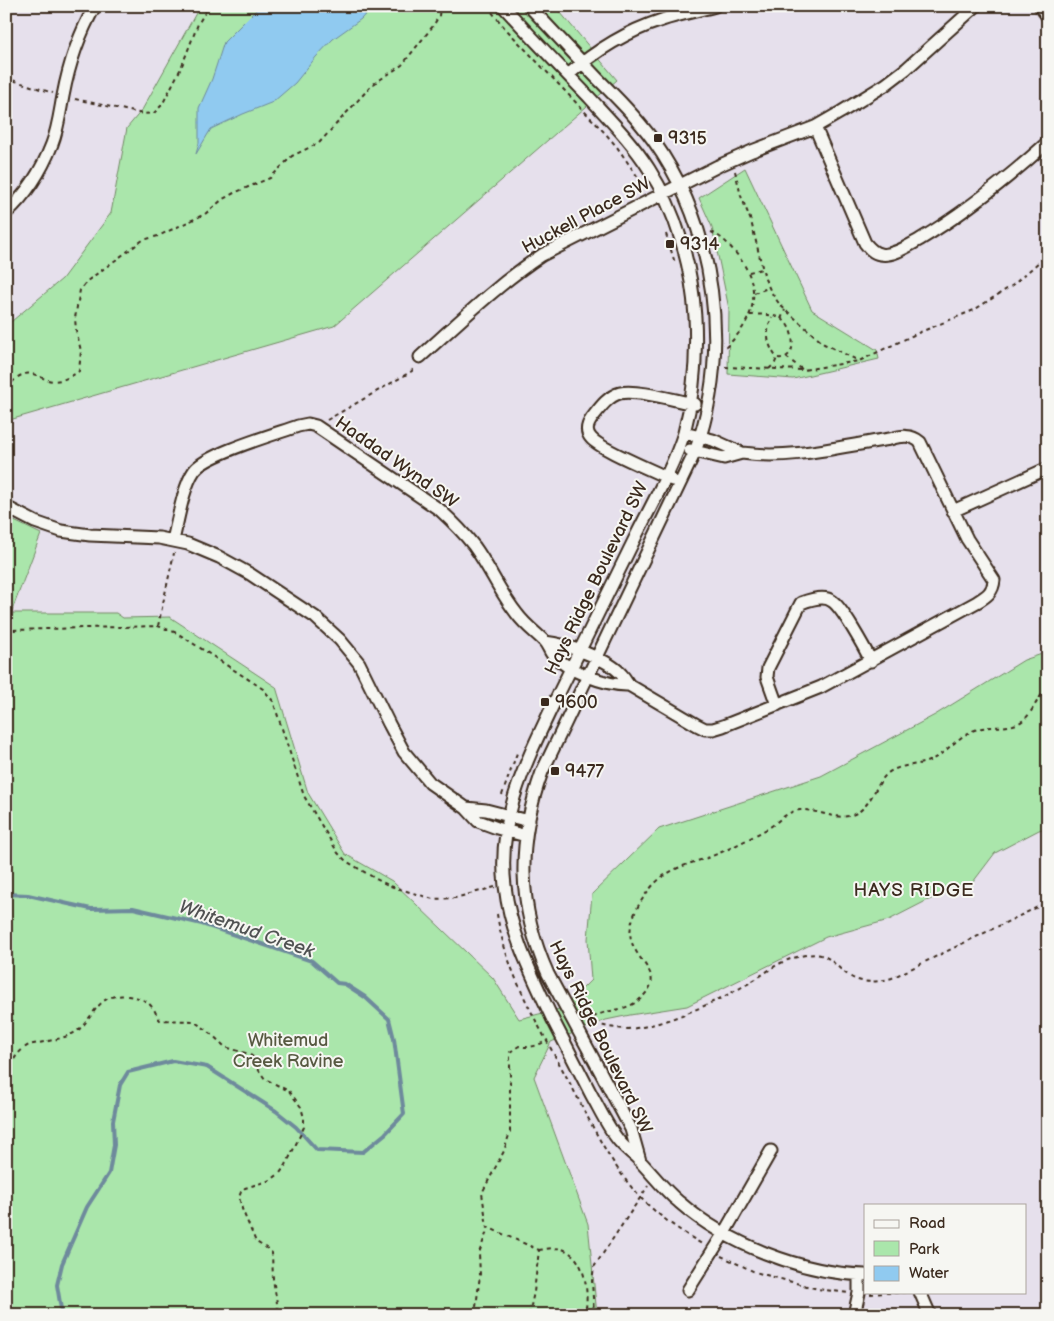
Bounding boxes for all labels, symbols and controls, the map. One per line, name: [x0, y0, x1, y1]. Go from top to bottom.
place label: 9315: [668, 128, 707, 149]
marker: 9315: [652, 132, 664, 144]
street label: Huckell Place SW: [518, 172, 655, 258]
place label: 9314: [680, 234, 719, 255]
marker: 9314: [664, 238, 676, 250]
street label: Haddad Wynd SW: [331, 412, 463, 513]
street label: Hays Ridge Boulevard SW: [541, 478, 653, 678]
place label: 9600: [555, 692, 598, 713]
marker: 9600: [539, 696, 551, 708]
place label: 9477: [565, 761, 604, 782]
marker: 9477: [549, 765, 561, 777]
district label: HAYS RIDGE: [853, 879, 975, 902]
water label: Whitemud Creek: [176, 895, 318, 964]
street label: Hays Ridge Boulevard SW: [545, 937, 657, 1138]
park label: Whitemud Creek Ravine: [233, 1030, 344, 1072]
legend: [864, 1204, 1026, 1294]
text: Road: [909, 1214, 945, 1233]
text: Park: [909, 1240, 940, 1259]
text: Water: [909, 1264, 949, 1283]

